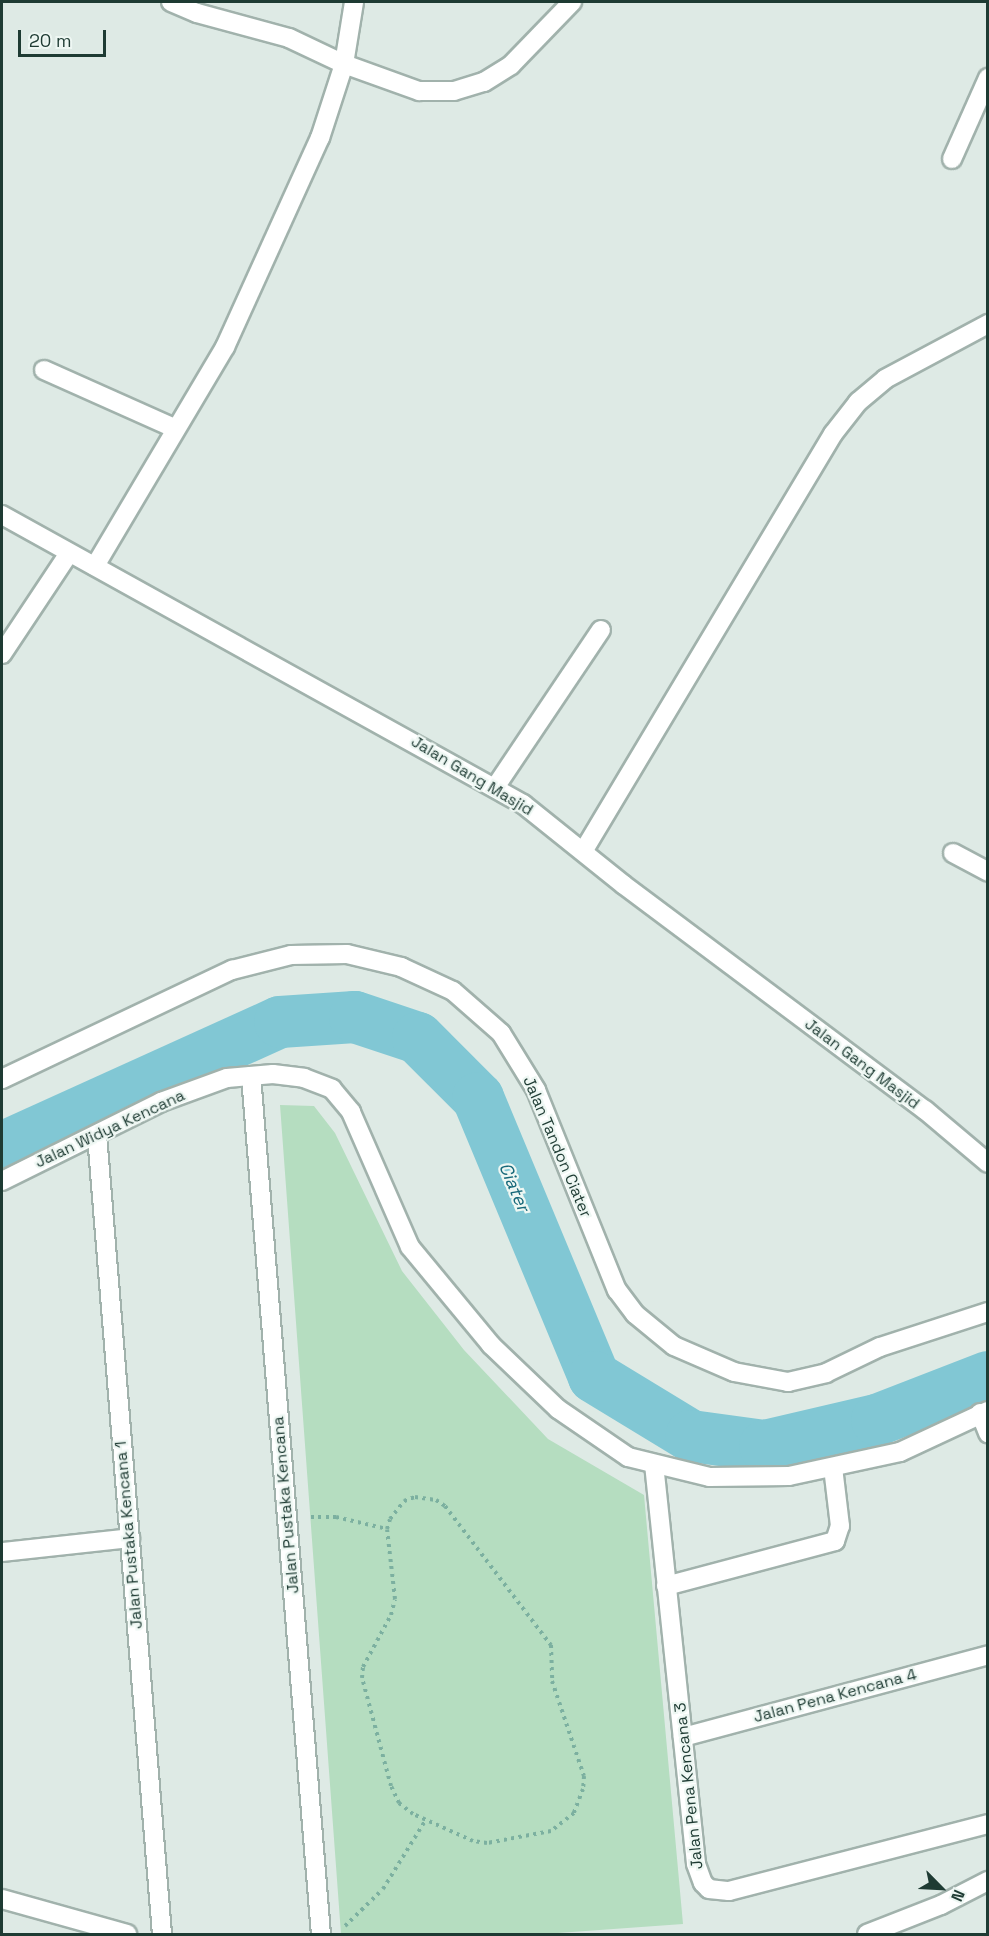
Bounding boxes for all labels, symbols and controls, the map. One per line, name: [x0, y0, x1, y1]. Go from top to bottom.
scale bar: [21, 18, 110, 56]
text: 20 m: [29, 29, 72, 52]
street label: Jalan Gang Masjid: [408, 732, 536, 820]
street label: Jalan Gang Masjid: [801, 1015, 923, 1113]
street label: Jalan Tandon Ciater: [518, 1073, 596, 1221]
street label: Jalan Widya Kencana: [32, 1086, 188, 1172]
water label: Ciater: [494, 1159, 534, 1215]
street label: Jalan Pustaka Kencana: [269, 1416, 303, 1594]
street label: Jalan Pustaka Kencana 1: [111, 1440, 147, 1630]
street label: Jalan Pena Kencana 4: [751, 1665, 919, 1727]
street label: Jalan Pena Kencana 3: [671, 1702, 707, 1870]
north arrow: [911, 1858, 971, 1918]
text: N: [946, 1886, 970, 1905]

